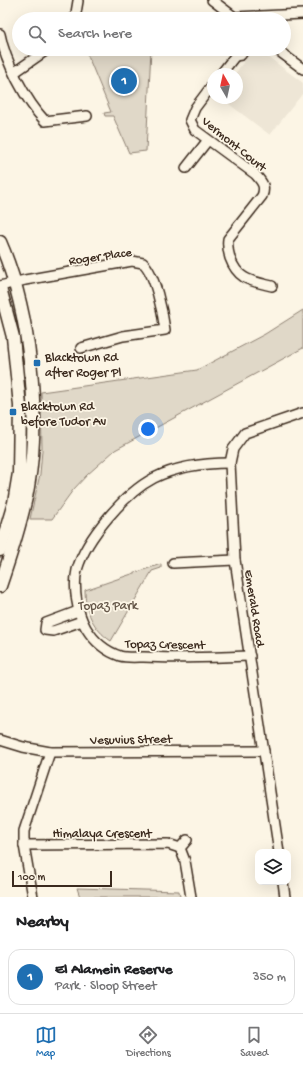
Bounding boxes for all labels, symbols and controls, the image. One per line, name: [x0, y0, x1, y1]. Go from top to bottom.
search box: [12, 12, 291, 56]
icon: search: [26, 23, 48, 45]
text: Search here: [58, 25, 132, 43]
pin: 1: [111, 66, 137, 96]
north arrow: [207, 68, 243, 104]
street label: Vermont Court: [197, 114, 270, 177]
street label: Roger Place: [68, 246, 133, 269]
place label: Blacktown Rd after Roger Pl: [44, 351, 121, 381]
marker: Blacktown Rd after Roger Pl: [32, 358, 42, 368]
place label: Blacktown Rd before Tudor Av: [20, 400, 107, 430]
marker: Blacktown Rd before Tudor Av: [8, 407, 18, 417]
your location: [138, 419, 158, 439]
street label: Emerald Road: [240, 569, 267, 649]
park label: Topaz Park: [78, 599, 139, 614]
street label: Topaz Crescent: [124, 637, 207, 654]
street label: Vesuvius Street: [89, 732, 174, 749]
street label: Himalaya Crescent: [52, 827, 153, 842]
map controls: [255, 849, 291, 885]
button: layers: [255, 849, 291, 885]
scale bar: [12, 869, 112, 888]
text: 100 m: [18, 872, 45, 884]
text: Nearby: [16, 913, 69, 933]
text: El Alamein Reserve: [55, 961, 173, 979]
text: 1: [27, 970, 33, 985]
text: 350 m: [253, 970, 286, 985]
text: Park · Sloop Street: [55, 979, 157, 994]
tab: Map: [35, 1024, 57, 1060]
tab: Directions: [126, 1024, 171, 1060]
tab: Saved: [240, 1024, 268, 1060]

